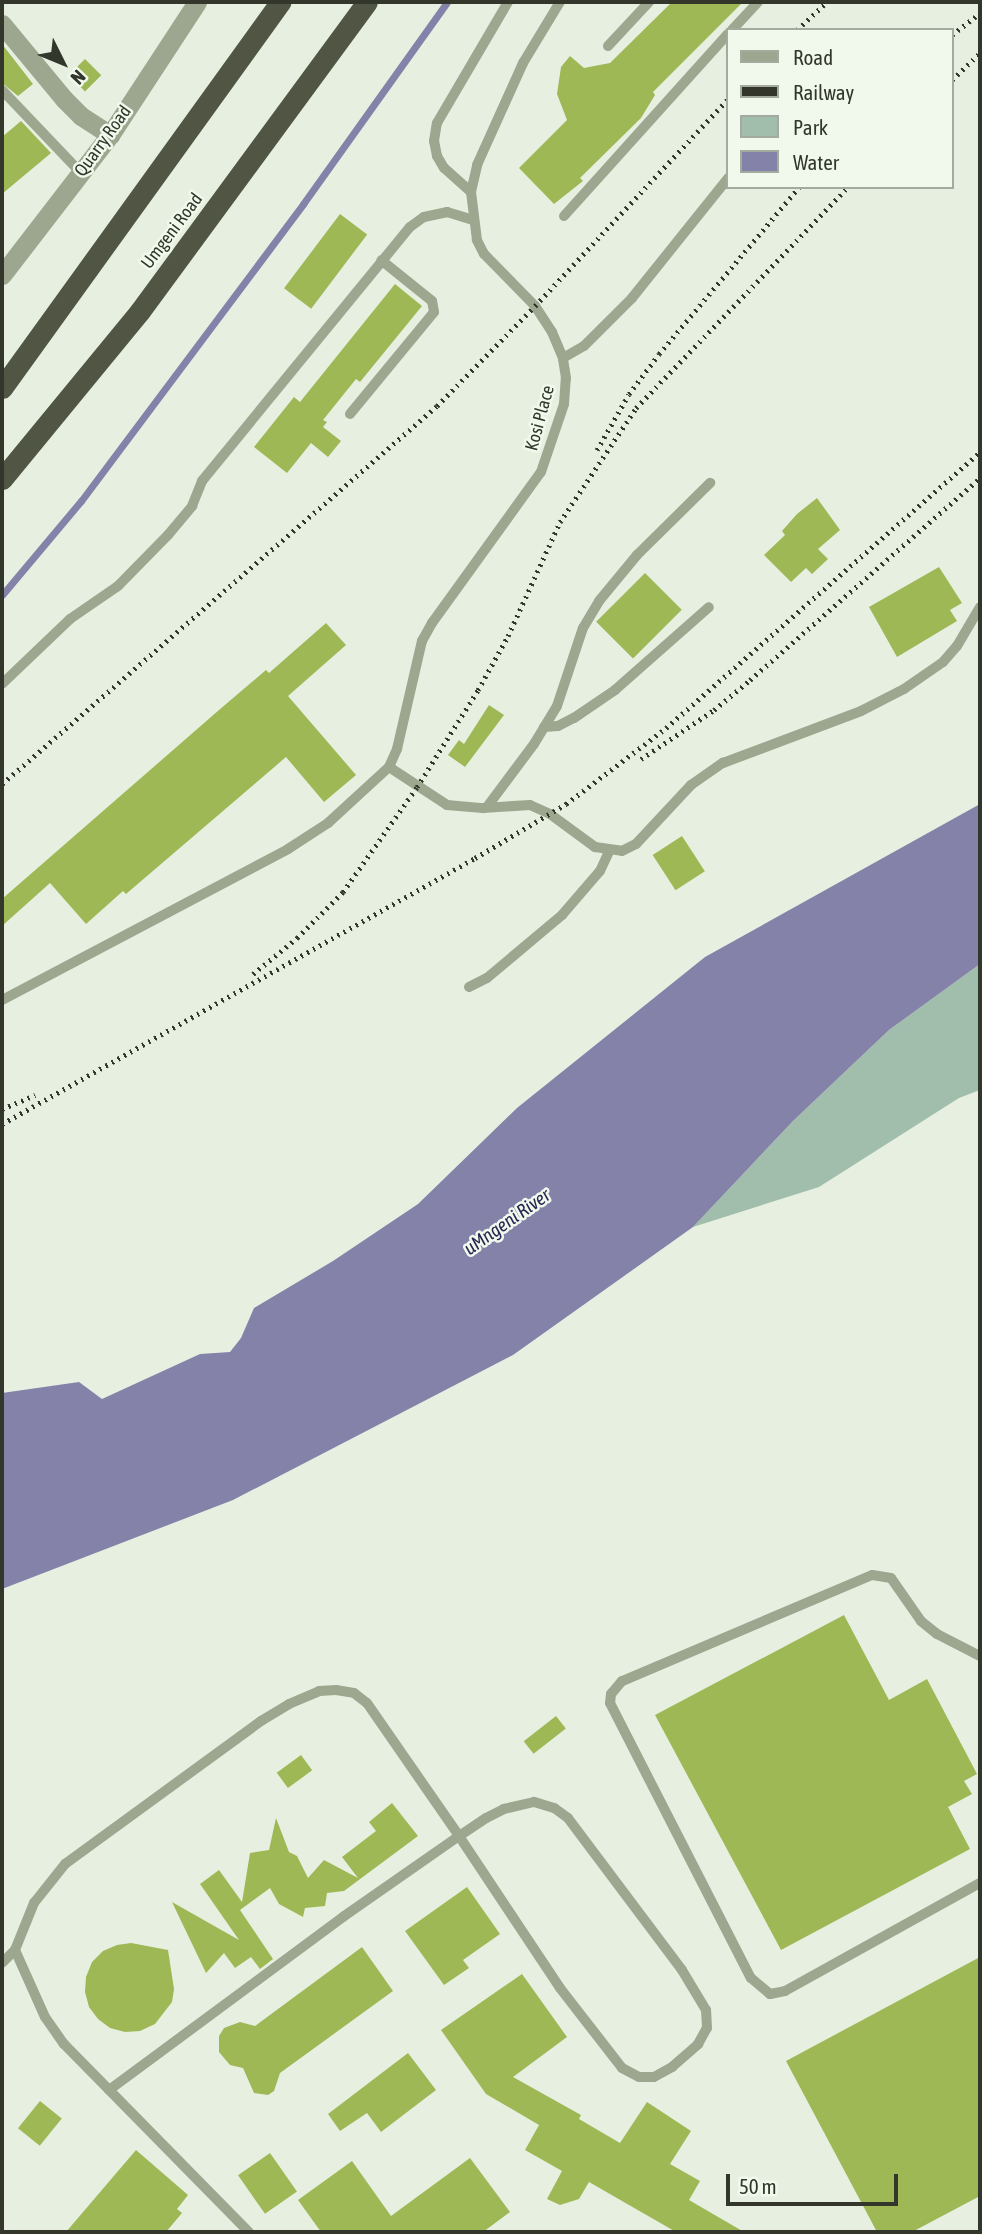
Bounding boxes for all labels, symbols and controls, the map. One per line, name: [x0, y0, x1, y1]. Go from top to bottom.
north arrow: [28, 28, 98, 98]
legend: [726, 28, 954, 189]
text: Road: [793, 45, 833, 69]
text: N: [66, 66, 90, 89]
text: Railway: [793, 80, 854, 104]
street label: Quarry Road: [70, 101, 136, 181]
text: Park: [793, 115, 828, 139]
text: Water: [793, 150, 839, 174]
street label: Umgeni Road: [137, 189, 207, 273]
street label: Kosi Place: [521, 383, 559, 453]
water label: uMngeni River: [459, 1184, 555, 1260]
scale bar: [730, 2160, 902, 2204]
text: 50 m: [739, 2174, 777, 2198]

